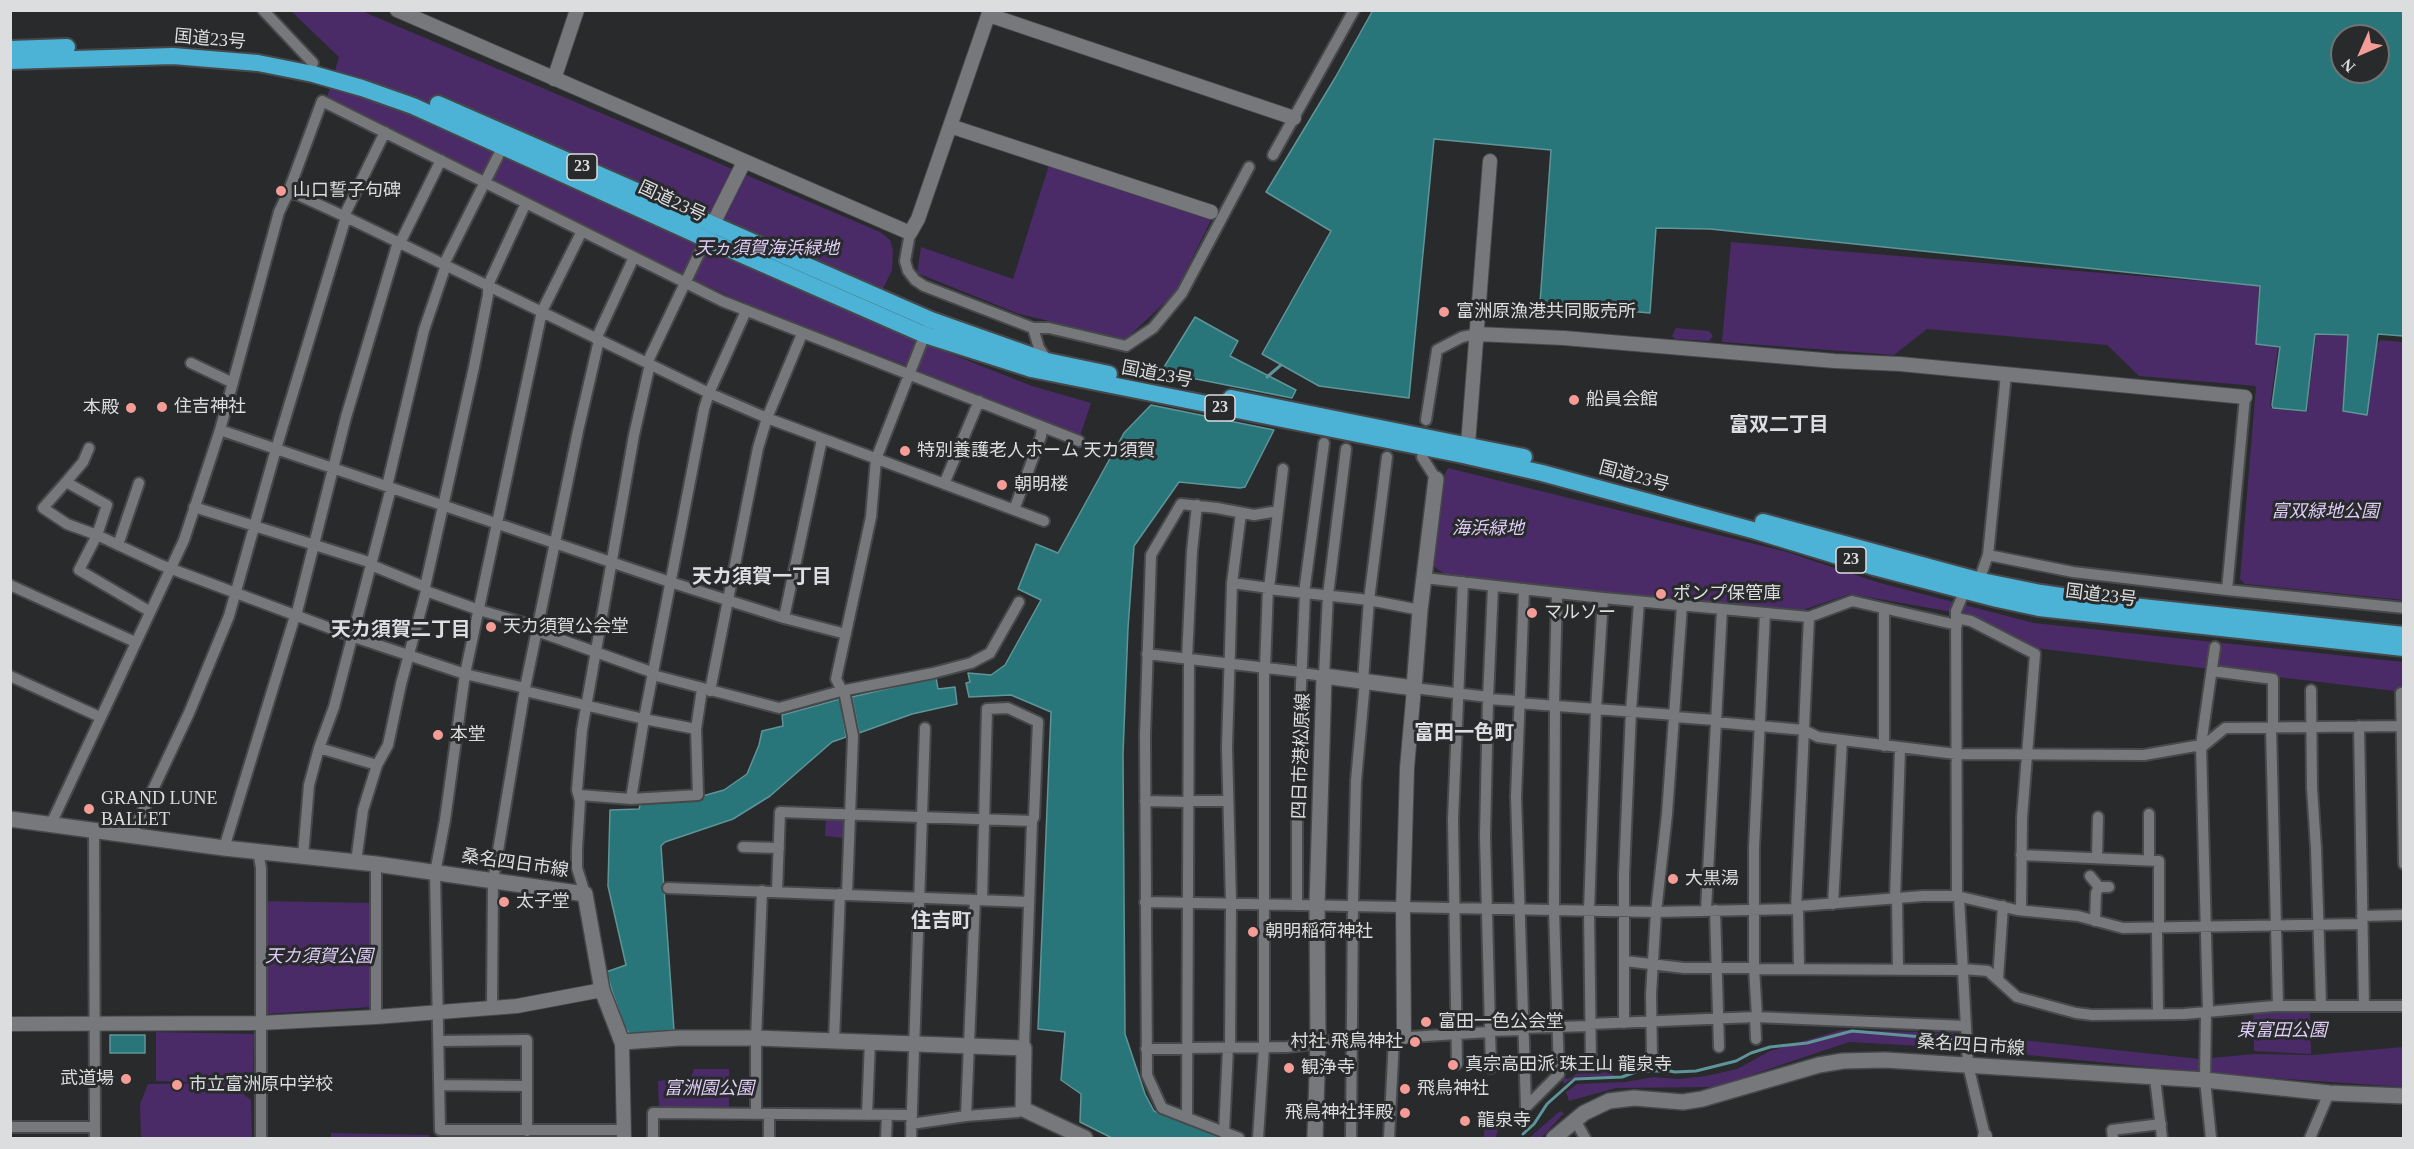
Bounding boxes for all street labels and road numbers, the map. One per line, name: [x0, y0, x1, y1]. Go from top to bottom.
street label: 国道23号: [173, 26, 247, 54]
road number: 23: [567, 154, 597, 180]
street label: 国道23号: [635, 177, 709, 227]
street label: 国道23号: [1120, 358, 1194, 392]
road number: 23: [1205, 395, 1235, 421]
street label: 国道23号: [1596, 457, 1672, 497]
road number: 23: [1836, 547, 1866, 573]
street label: 国道23号: [2064, 581, 2138, 611]
street label: 四日市港松原線: [1289, 693, 1315, 819]
street label: 桑名四日市線: [460, 846, 570, 882]
street label: 桑名四日市線: [1916, 1031, 2026, 1061]

